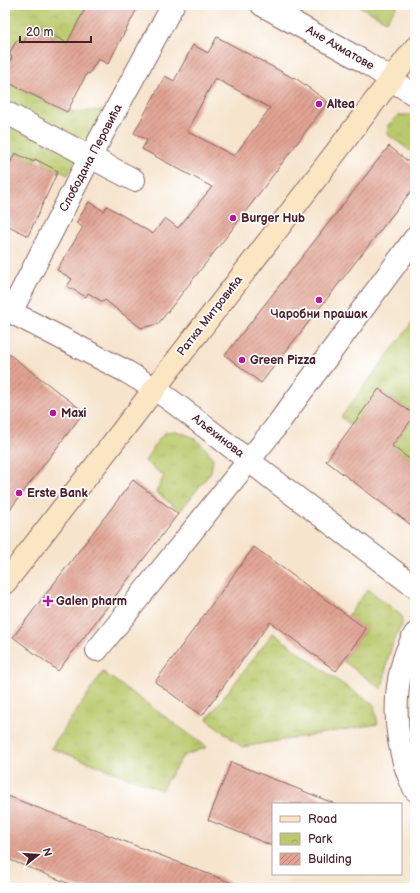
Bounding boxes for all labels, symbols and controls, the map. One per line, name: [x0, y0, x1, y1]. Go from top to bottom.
scale bar: [20, 18, 91, 44]
street label: Ане Ахматове: [302, 22, 377, 74]
text: 20 m: [26, 25, 53, 40]
place label: Altea: [326, 97, 355, 112]
marker: Altea: [314, 99, 324, 109]
street label: Слободана Перовића: [56, 102, 126, 214]
place label: Burger Hub: [241, 211, 305, 226]
marker: Burger Hub: [228, 213, 238, 223]
street label: Ратка Митровића: [174, 273, 246, 359]
marker: Чаробни прашак: [314, 295, 324, 305]
place label: Чаробни прашак: [271, 307, 368, 322]
place label: Green Pizza: [250, 353, 316, 368]
marker: Green Pizza: [237, 355, 247, 365]
place label: Maxi: [61, 406, 87, 421]
marker: Maxi: [48, 408, 58, 418]
street label: Аљехинова: [188, 410, 247, 461]
place label: Erste Bank: [27, 486, 89, 501]
marker: Erste Bank: [14, 488, 24, 498]
place label: Galen pharm: [56, 594, 127, 609]
marker: Galen pharm: [43, 596, 53, 606]
legend: [272, 803, 402, 875]
text: Road: [308, 812, 337, 827]
text: Park: [308, 832, 332, 847]
north arrow: [18, 835, 58, 875]
text: N: [40, 846, 55, 858]
text: Building: [308, 852, 352, 867]

